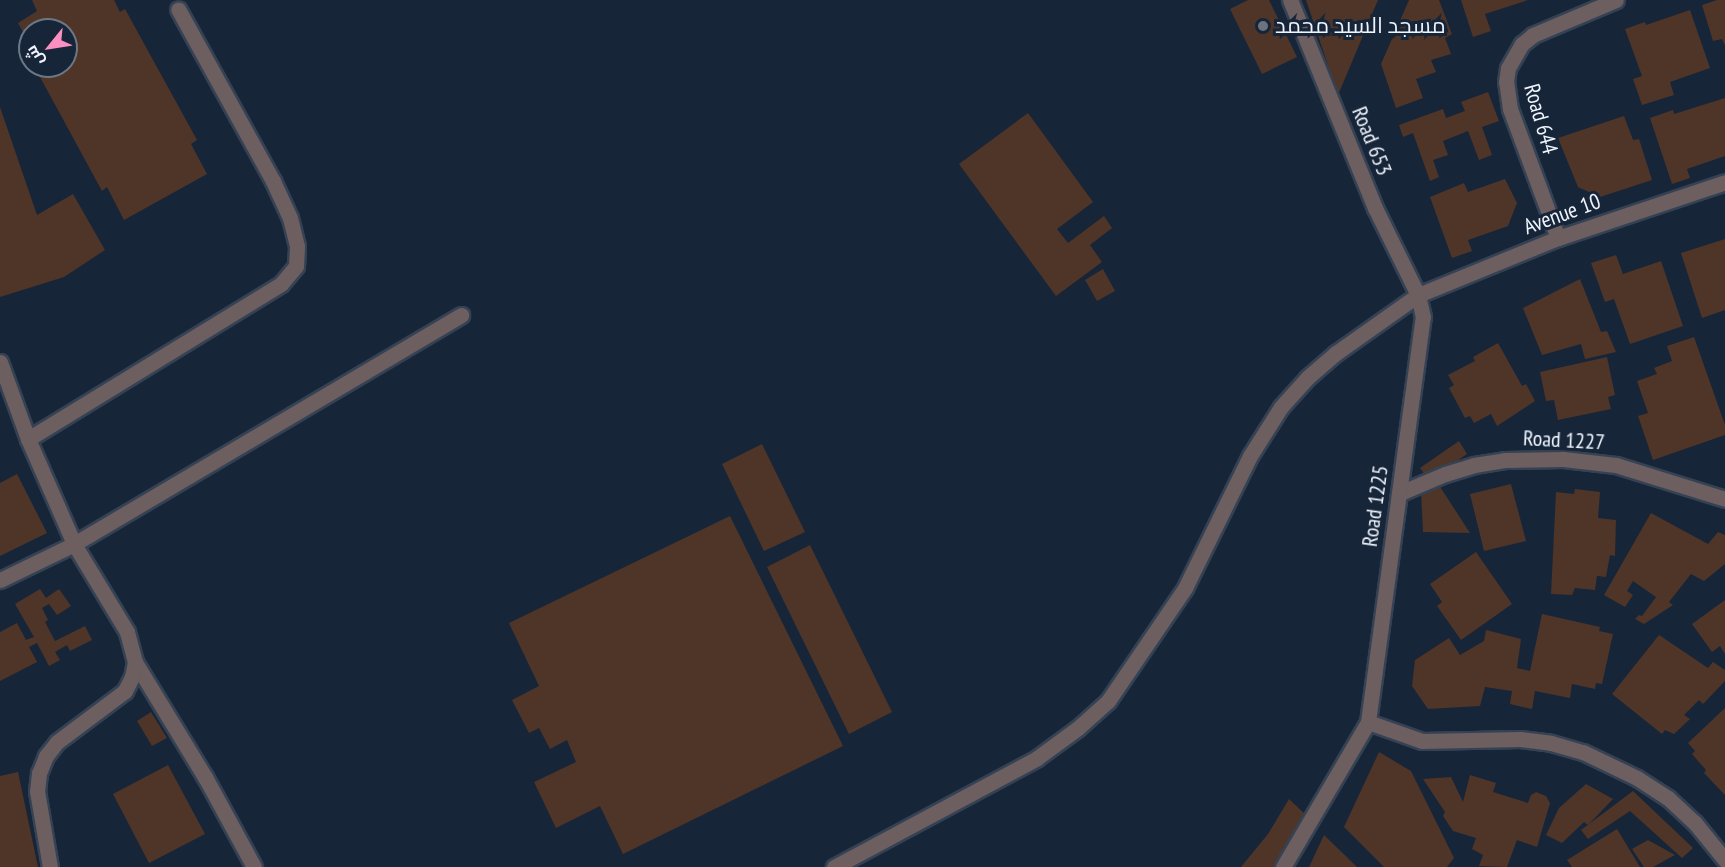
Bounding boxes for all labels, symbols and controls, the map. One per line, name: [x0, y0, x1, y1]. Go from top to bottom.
place label: مسجد السيد محمد: [1275, 13, 1446, 39]
north arrow: [18, 18, 78, 78]
marker: مسجد السيد محمد: [1256, 19, 1270, 33]
text: ش: [20, 42, 48, 70]
street label: Road 644: [1518, 81, 1564, 157]
street label: Road 653: [1346, 103, 1398, 179]
street label: Avenue 10: [1520, 188, 1604, 240]
street label: Road 1227: [1522, 425, 1606, 455]
street label: Road 1225: [1356, 464, 1394, 548]

